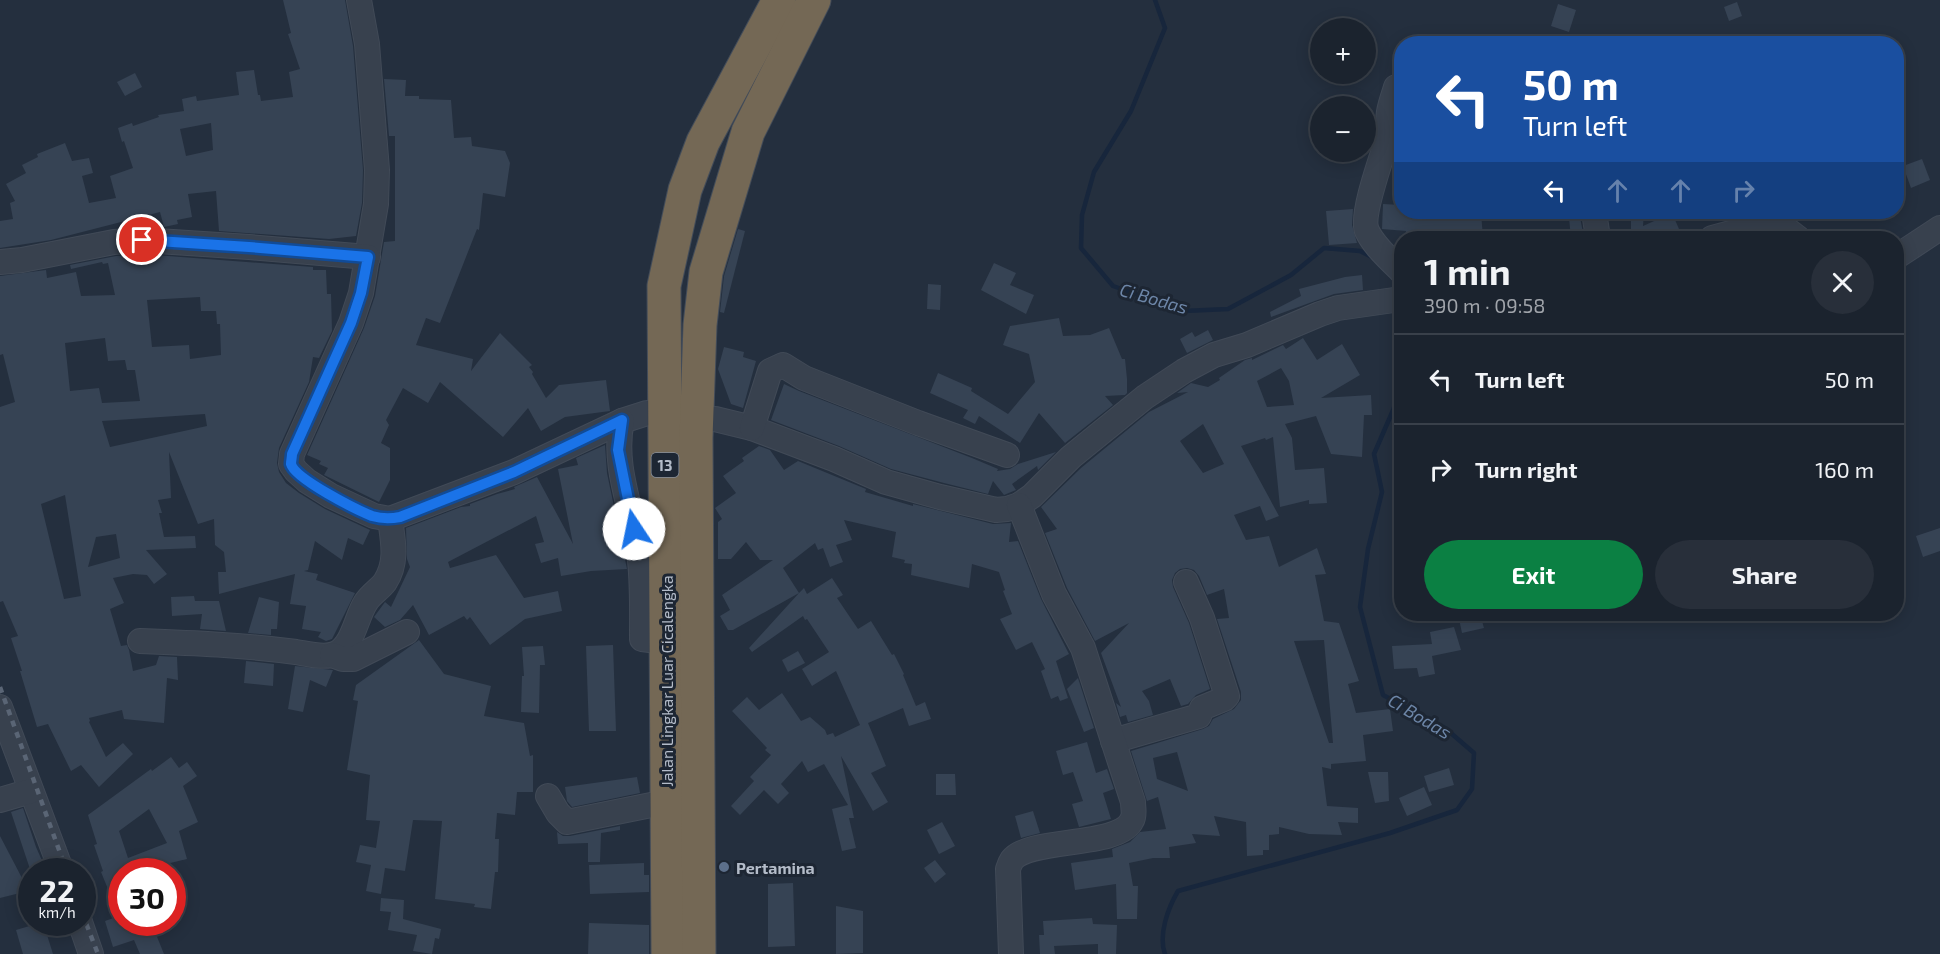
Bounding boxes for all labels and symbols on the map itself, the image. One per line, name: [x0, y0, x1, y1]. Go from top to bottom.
pin: [116, 214, 167, 265]
water label: Ci Bodas: [1118, 278, 1190, 318]
road number: 13: [652, 453, 678, 477]
position arrow: [602, 497, 666, 561]
street label: Jalan Lingkar Luar Cicalengka: [657, 575, 676, 787]
water label: Ci Bodas: [1384, 689, 1456, 743]
speed limit sign: 30: [108, 858, 186, 936]
place label: Pertamina: [736, 858, 815, 877]
marker: Pertamina: [717, 860, 731, 874]

